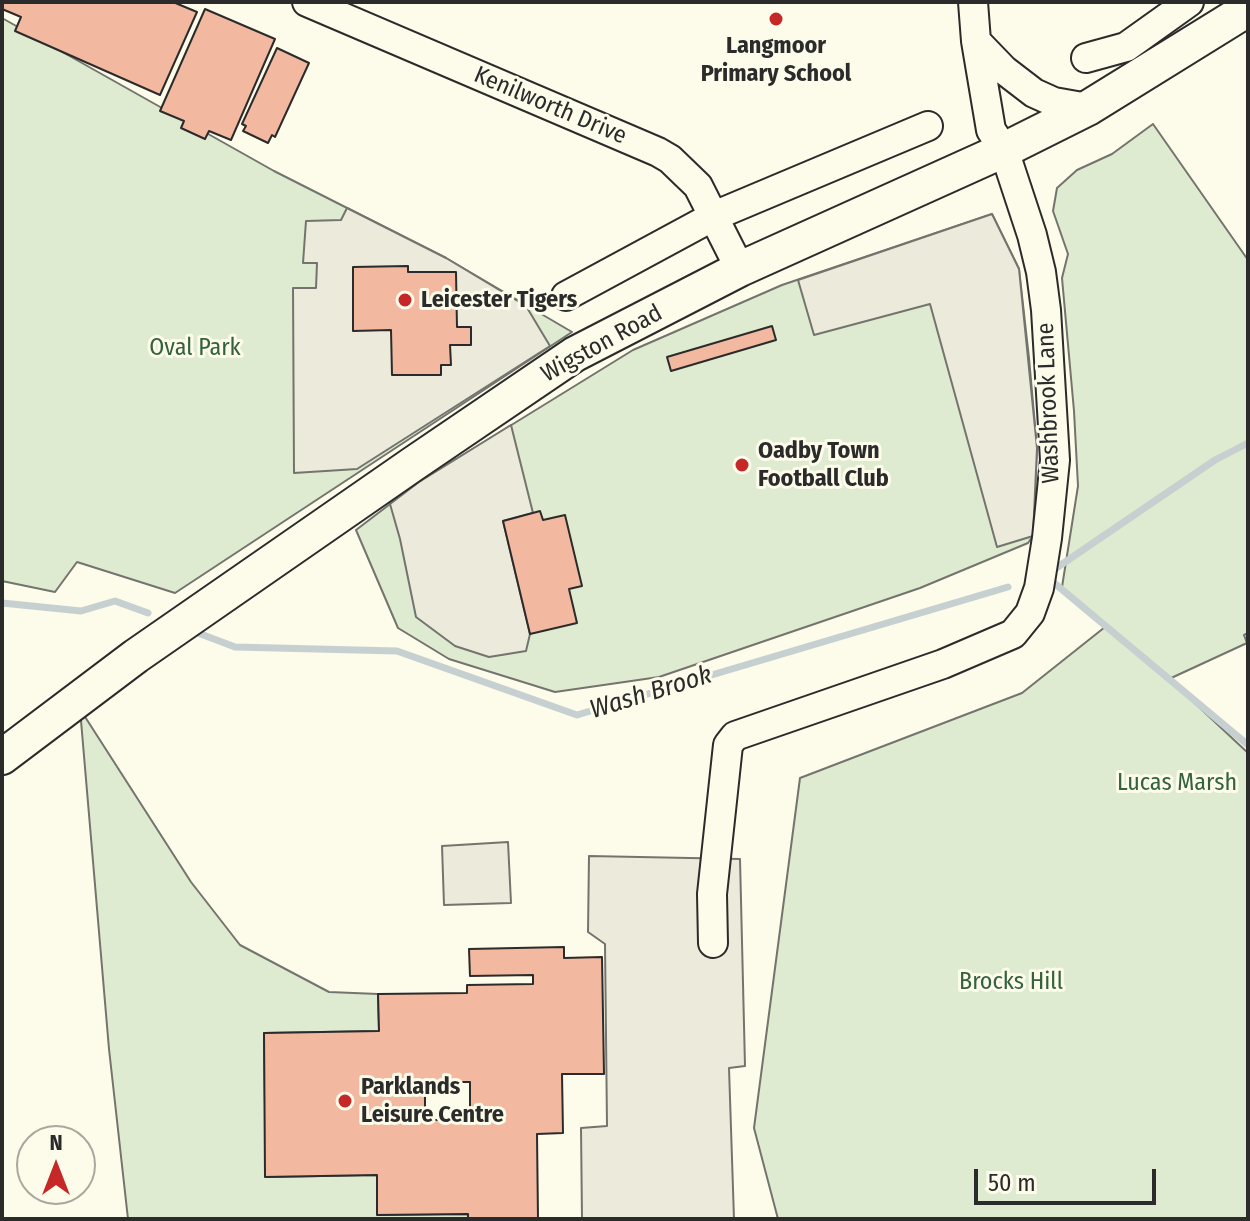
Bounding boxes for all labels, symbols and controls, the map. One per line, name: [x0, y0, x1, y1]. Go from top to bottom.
marker: Langmoor Primary School: [767, 10, 785, 28]
place label: Langmoor Primary School: [701, 32, 851, 88]
street label: Kenilworth Drive: [469, 61, 631, 151]
place label: Leicester Tigers: [421, 286, 577, 314]
marker: Leicester Tigers: [396, 291, 414, 309]
street label: Wigston Road: [537, 299, 667, 389]
street label: Washbrook Lane: [1032, 322, 1066, 484]
park label: Oval Park: [149, 334, 241, 362]
place label: Oadby Town Football Club: [758, 437, 889, 493]
marker: Oadby Town Football Club: [733, 456, 751, 474]
water label: Wash Brook: [586, 660, 716, 726]
park label: Lucas Marsh: [1117, 769, 1237, 797]
park label: Brocks Hill: [959, 968, 1063, 996]
place label: Parklands Leisure Centre: [361, 1073, 504, 1129]
marker: Parklands Leisure Centre: [336, 1092, 354, 1110]
north arrow: [16, 1125, 96, 1205]
text: N: [49, 1129, 63, 1156]
scale bar: [978, 1153, 1160, 1203]
text: 50 m: [988, 1169, 1036, 1197]

